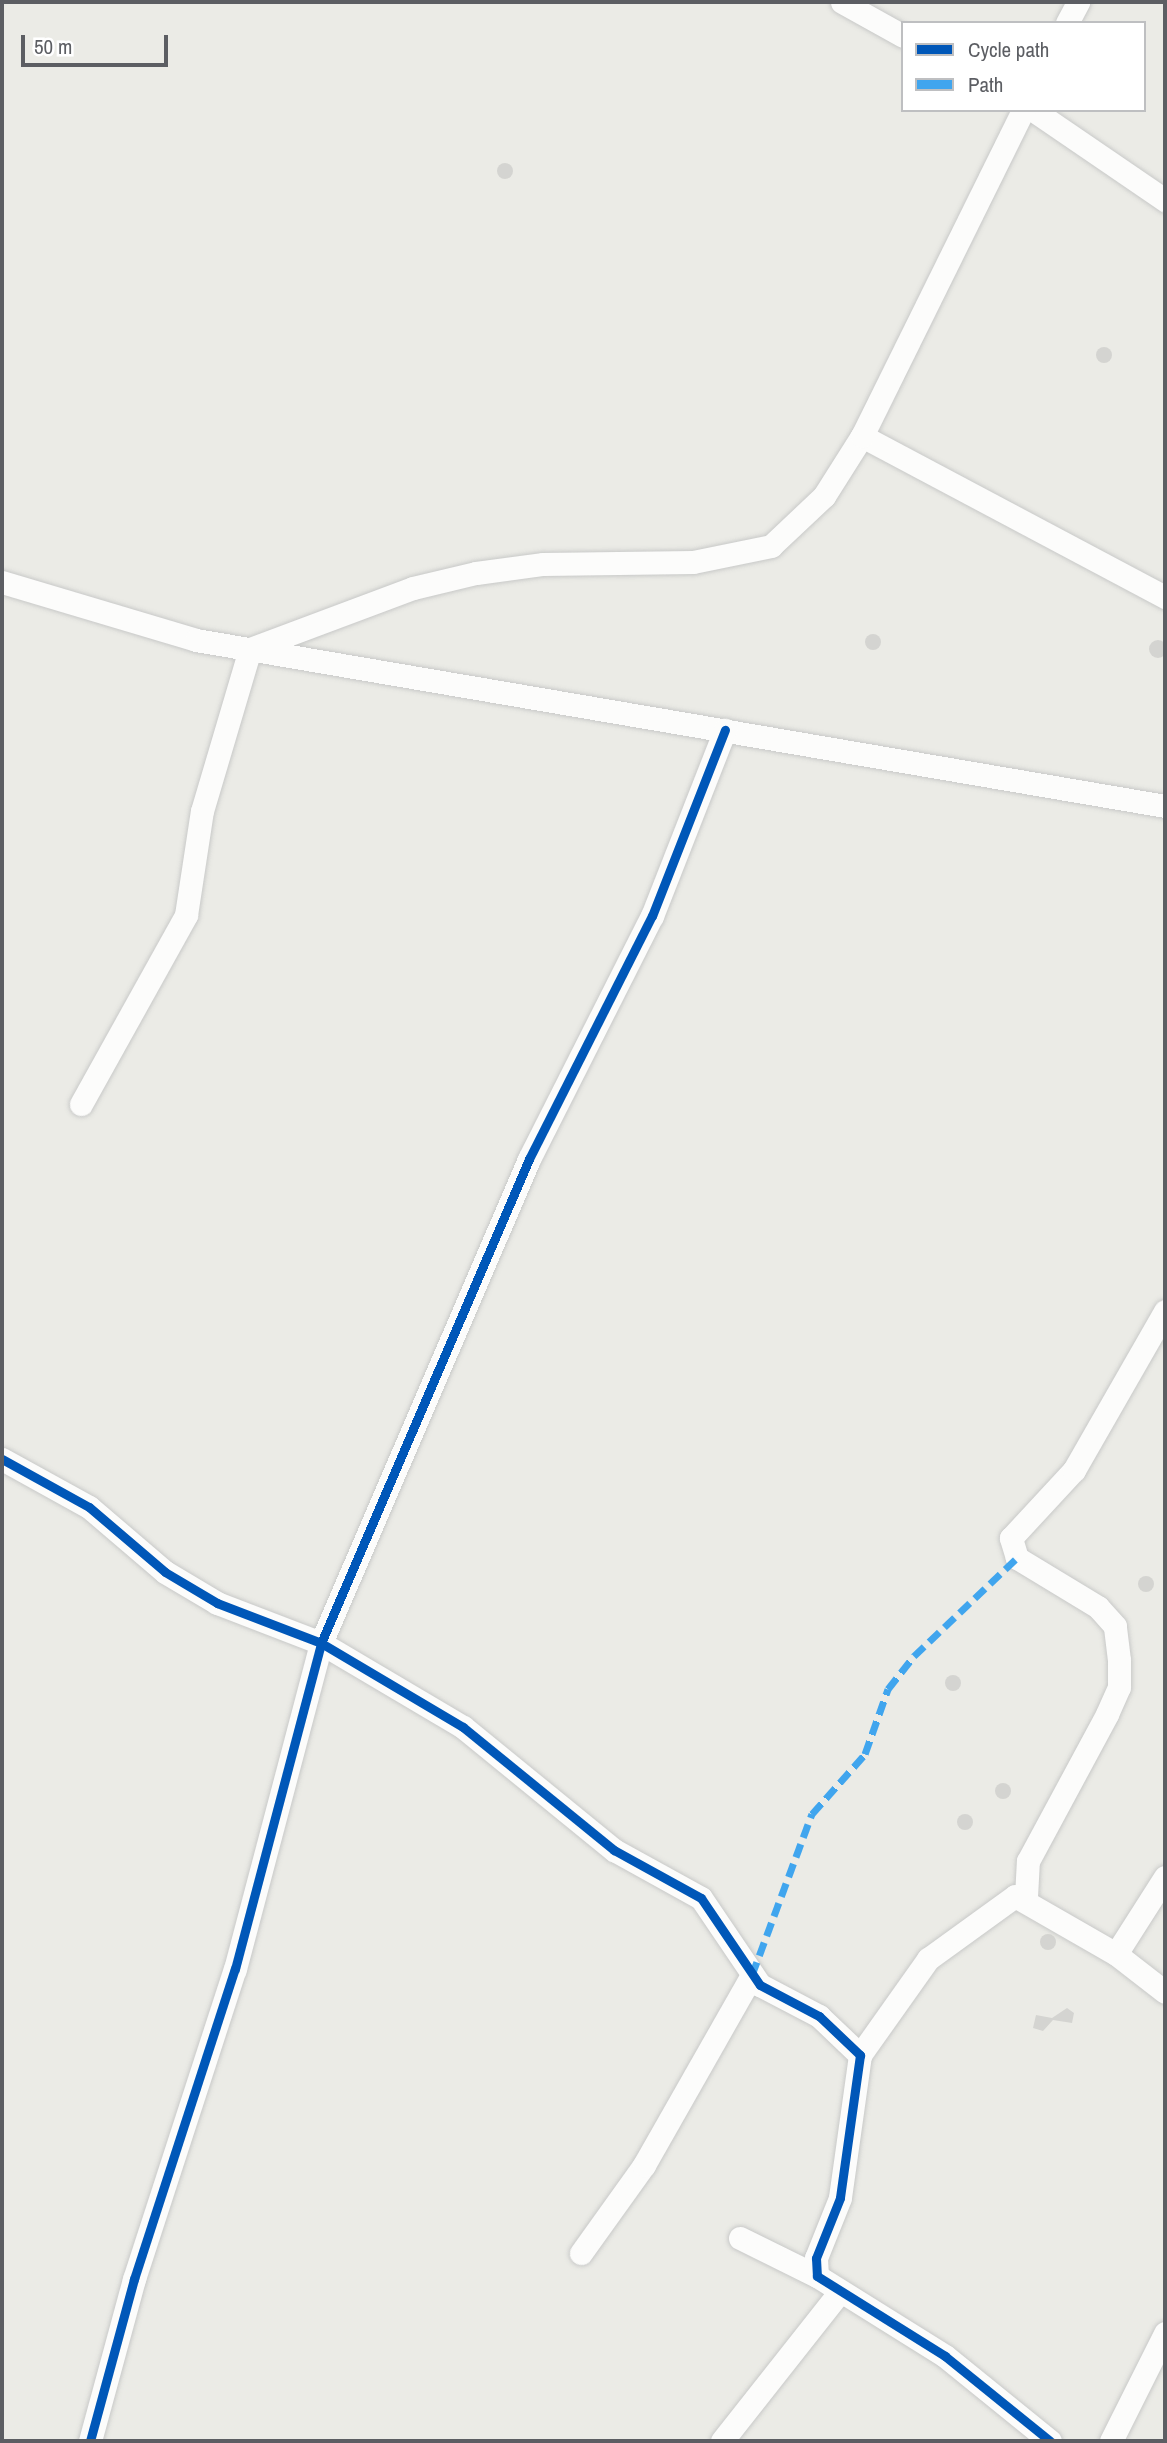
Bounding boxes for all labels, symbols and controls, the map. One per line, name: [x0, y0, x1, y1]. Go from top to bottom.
scale bar: [24, 21, 172, 65]
legend: [901, 21, 1146, 112]
text: 50 m: [34, 32, 72, 61]
text: Cycle path: [968, 35, 1049, 64]
text: Path: [968, 70, 1003, 99]

